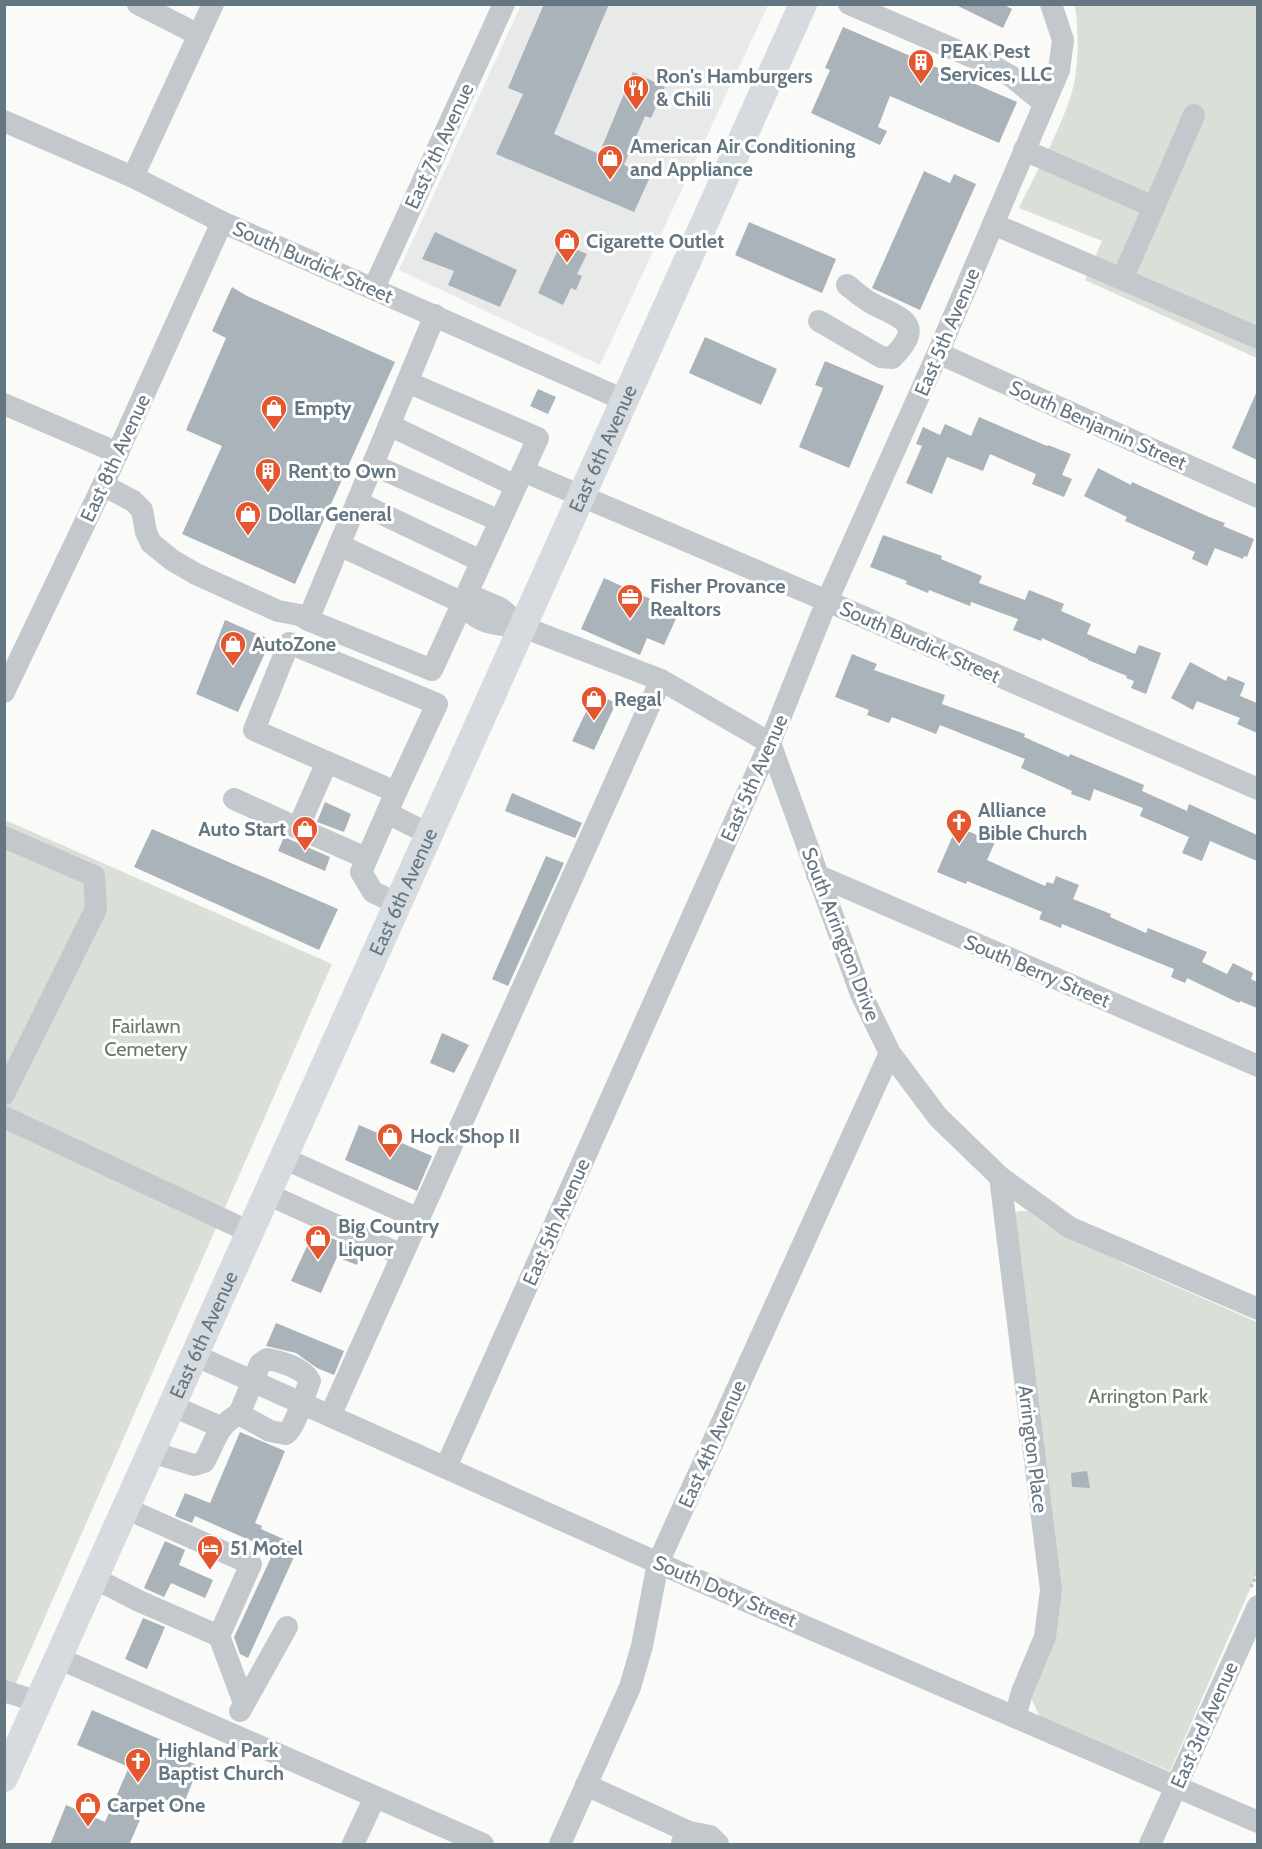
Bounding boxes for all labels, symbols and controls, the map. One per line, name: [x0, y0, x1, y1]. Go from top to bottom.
place label: PEAK Pest Services, LLC: [940, 39, 1052, 86]
building icon: PEAK Pest Services, LLC: [906, 47, 936, 85]
place label: Ron's Hamburgers & Chili: [656, 64, 813, 111]
restaurant icon: Ron's Hamburgers & Chili: [621, 73, 651, 111]
street label: East 7th Avenue: [399, 79, 479, 213]
place label: American Air Conditioning and Appliance: [630, 134, 855, 181]
shop icon: American Air Conditioning and Appliance: [595, 143, 625, 181]
street label: South Burdick Street: [229, 216, 397, 308]
shop icon: Cigarette Outlet: [552, 226, 582, 264]
place label: Cigarette Outlet: [586, 229, 724, 253]
street label: East 5th Avenue: [909, 264, 985, 400]
street label: South Benjamin Street: [1006, 375, 1190, 475]
street label: East 6th Avenue: [564, 381, 642, 516]
street label: East 8th Avenue: [75, 390, 155, 526]
shop icon: Empty: [259, 393, 289, 431]
place label: Empty: [294, 396, 352, 420]
building icon: Rent to Own: [253, 456, 283, 494]
place label: Rent to Own: [288, 459, 396, 483]
shop icon: Dollar General: [233, 499, 263, 537]
place label: Dollar General: [268, 502, 392, 526]
place label: Fisher Provance Realtors: [650, 574, 786, 621]
office icon: Fisher Provance Realtors: [615, 582, 645, 620]
street label: South Burdick Street: [836, 596, 1004, 688]
shop icon: AutoZone: [218, 629, 248, 667]
place label: AutoZone: [252, 632, 336, 656]
shop icon: Regal: [579, 684, 609, 722]
place label: Regal: [614, 687, 662, 711]
street label: East 5th Avenue: [715, 711, 793, 845]
place label: Alliance Bible Church: [978, 798, 1087, 845]
church icon: Alliance Bible Church: [944, 807, 974, 845]
shop icon: Auto Start: [290, 814, 320, 852]
place label: Auto Start: [198, 817, 286, 841]
street label: East 6th Avenue: [364, 824, 442, 959]
street label: South Arrington Drive: [797, 844, 885, 1024]
street label: South Berry Street: [960, 929, 1114, 1013]
park label: Fairlawn Cemetery: [104, 1014, 188, 1061]
shop icon: Hock Shop II: [375, 1121, 405, 1159]
place label: Hock Shop II: [410, 1124, 520, 1148]
street label: East 5th Avenue: [517, 1155, 595, 1289]
place label: Big Country Liquor: [338, 1214, 440, 1261]
shop icon: Big Country Liquor: [303, 1223, 333, 1261]
street label: East 6th Avenue: [164, 1267, 243, 1402]
street label: East 4th Avenue: [673, 1376, 751, 1512]
street label: Arrington Place: [1013, 1384, 1053, 1514]
park label: Arrington Park: [1088, 1384, 1208, 1408]
hotel icon: 51 Motel: [195, 1533, 225, 1571]
place label: 51 Motel: [230, 1536, 303, 1560]
street label: South Doty Street: [650, 1550, 800, 1632]
street label: East 3rd Avenue: [1165, 1658, 1243, 1792]
place label: Highland Park Baptist Church: [158, 1738, 284, 1785]
church icon: Highland Park Baptist Church: [123, 1746, 153, 1784]
shop icon: Carpet One: [73, 1790, 103, 1828]
place label: Carpet One: [107, 1793, 205, 1817]

